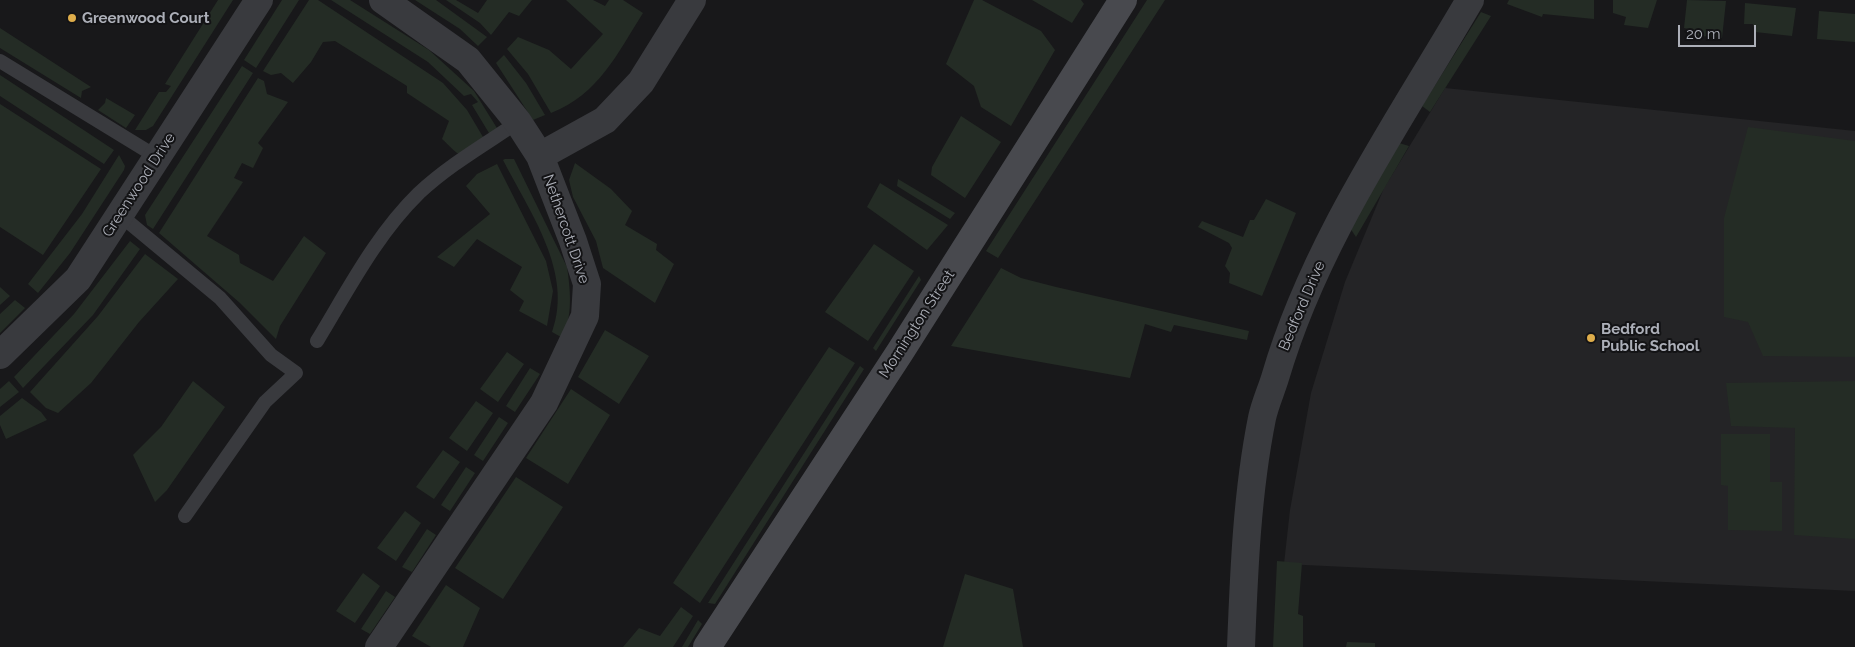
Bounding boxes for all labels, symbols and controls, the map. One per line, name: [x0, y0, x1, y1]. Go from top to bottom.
place label: Greenwood Court: [82, 9, 209, 27]
marker: Greenwood Court: [66, 12, 78, 24]
scale bar: [1680, 15, 1758, 47]
text: 20 m: [1686, 25, 1721, 43]
street label: Greenwood Drive: [99, 129, 179, 241]
street label: Nethercott Drive: [539, 172, 593, 286]
street label: Bedford Drive: [1275, 258, 1329, 354]
street label: Mornington Street: [875, 267, 959, 381]
place label: Bedford Public School: [1601, 320, 1699, 355]
marker: Bedford Public School: [1585, 332, 1597, 344]

